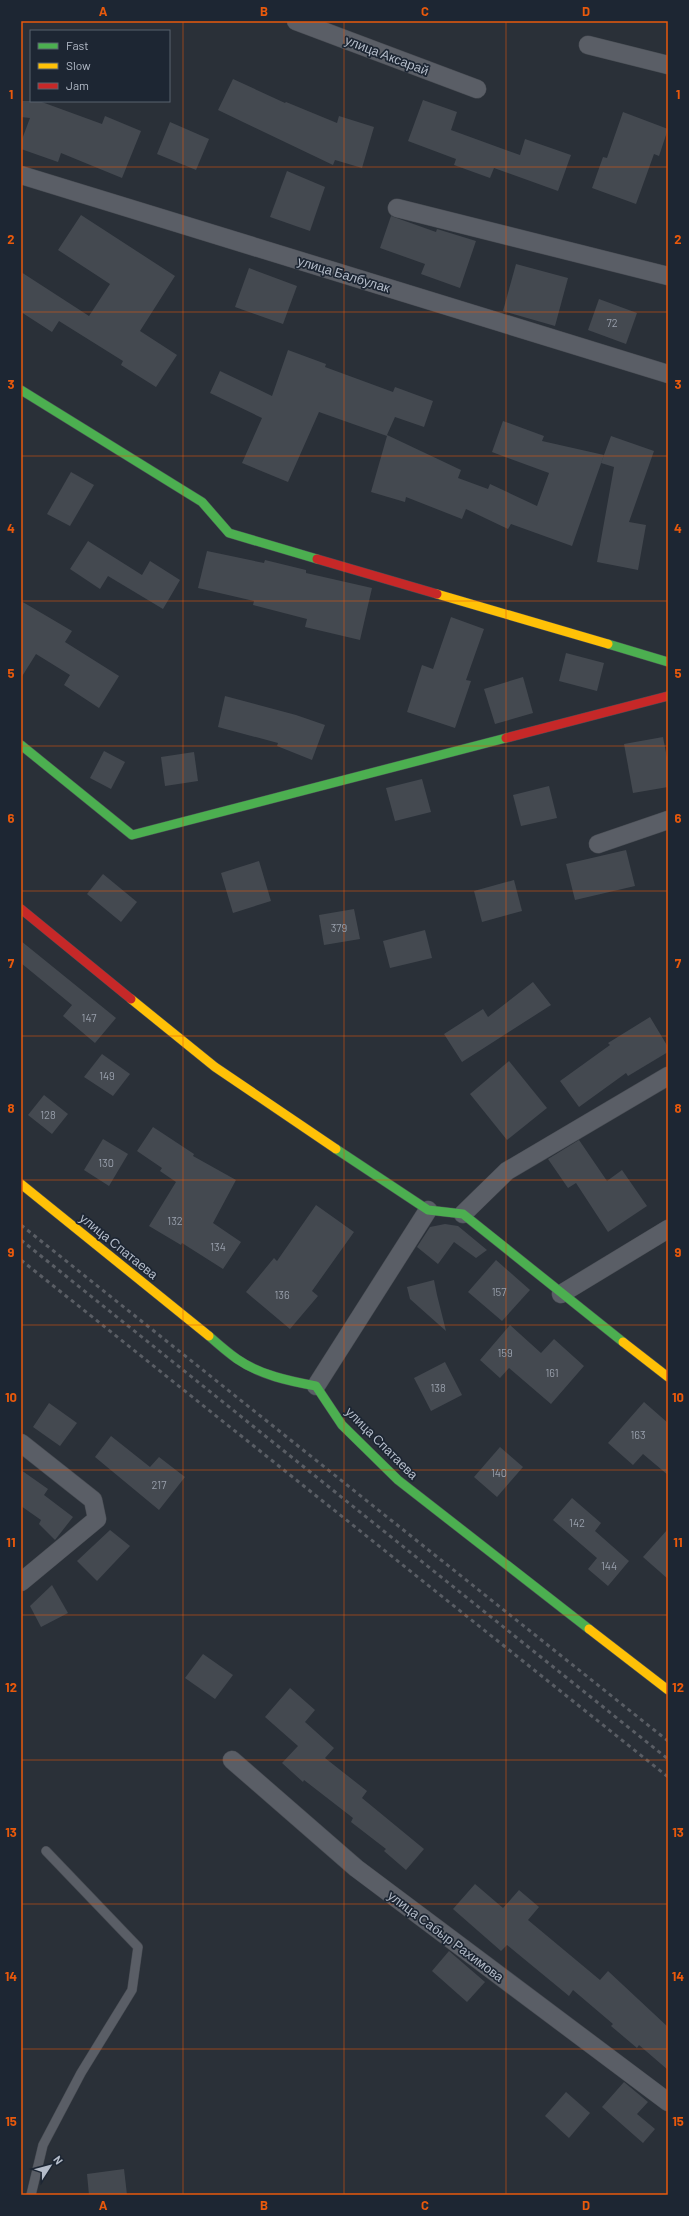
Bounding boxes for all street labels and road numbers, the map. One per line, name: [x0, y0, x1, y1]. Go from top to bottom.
street label: улица Аксарай: [343, 32, 431, 78]
street label: улица Балбулак: [296, 252, 392, 296]
street label: улица Спатаева: [77, 1210, 162, 1283]
street label: улица Спатаева: [342, 1403, 422, 1483]
street label: улица Сабыр Рахимова: [385, 1887, 508, 1985]

